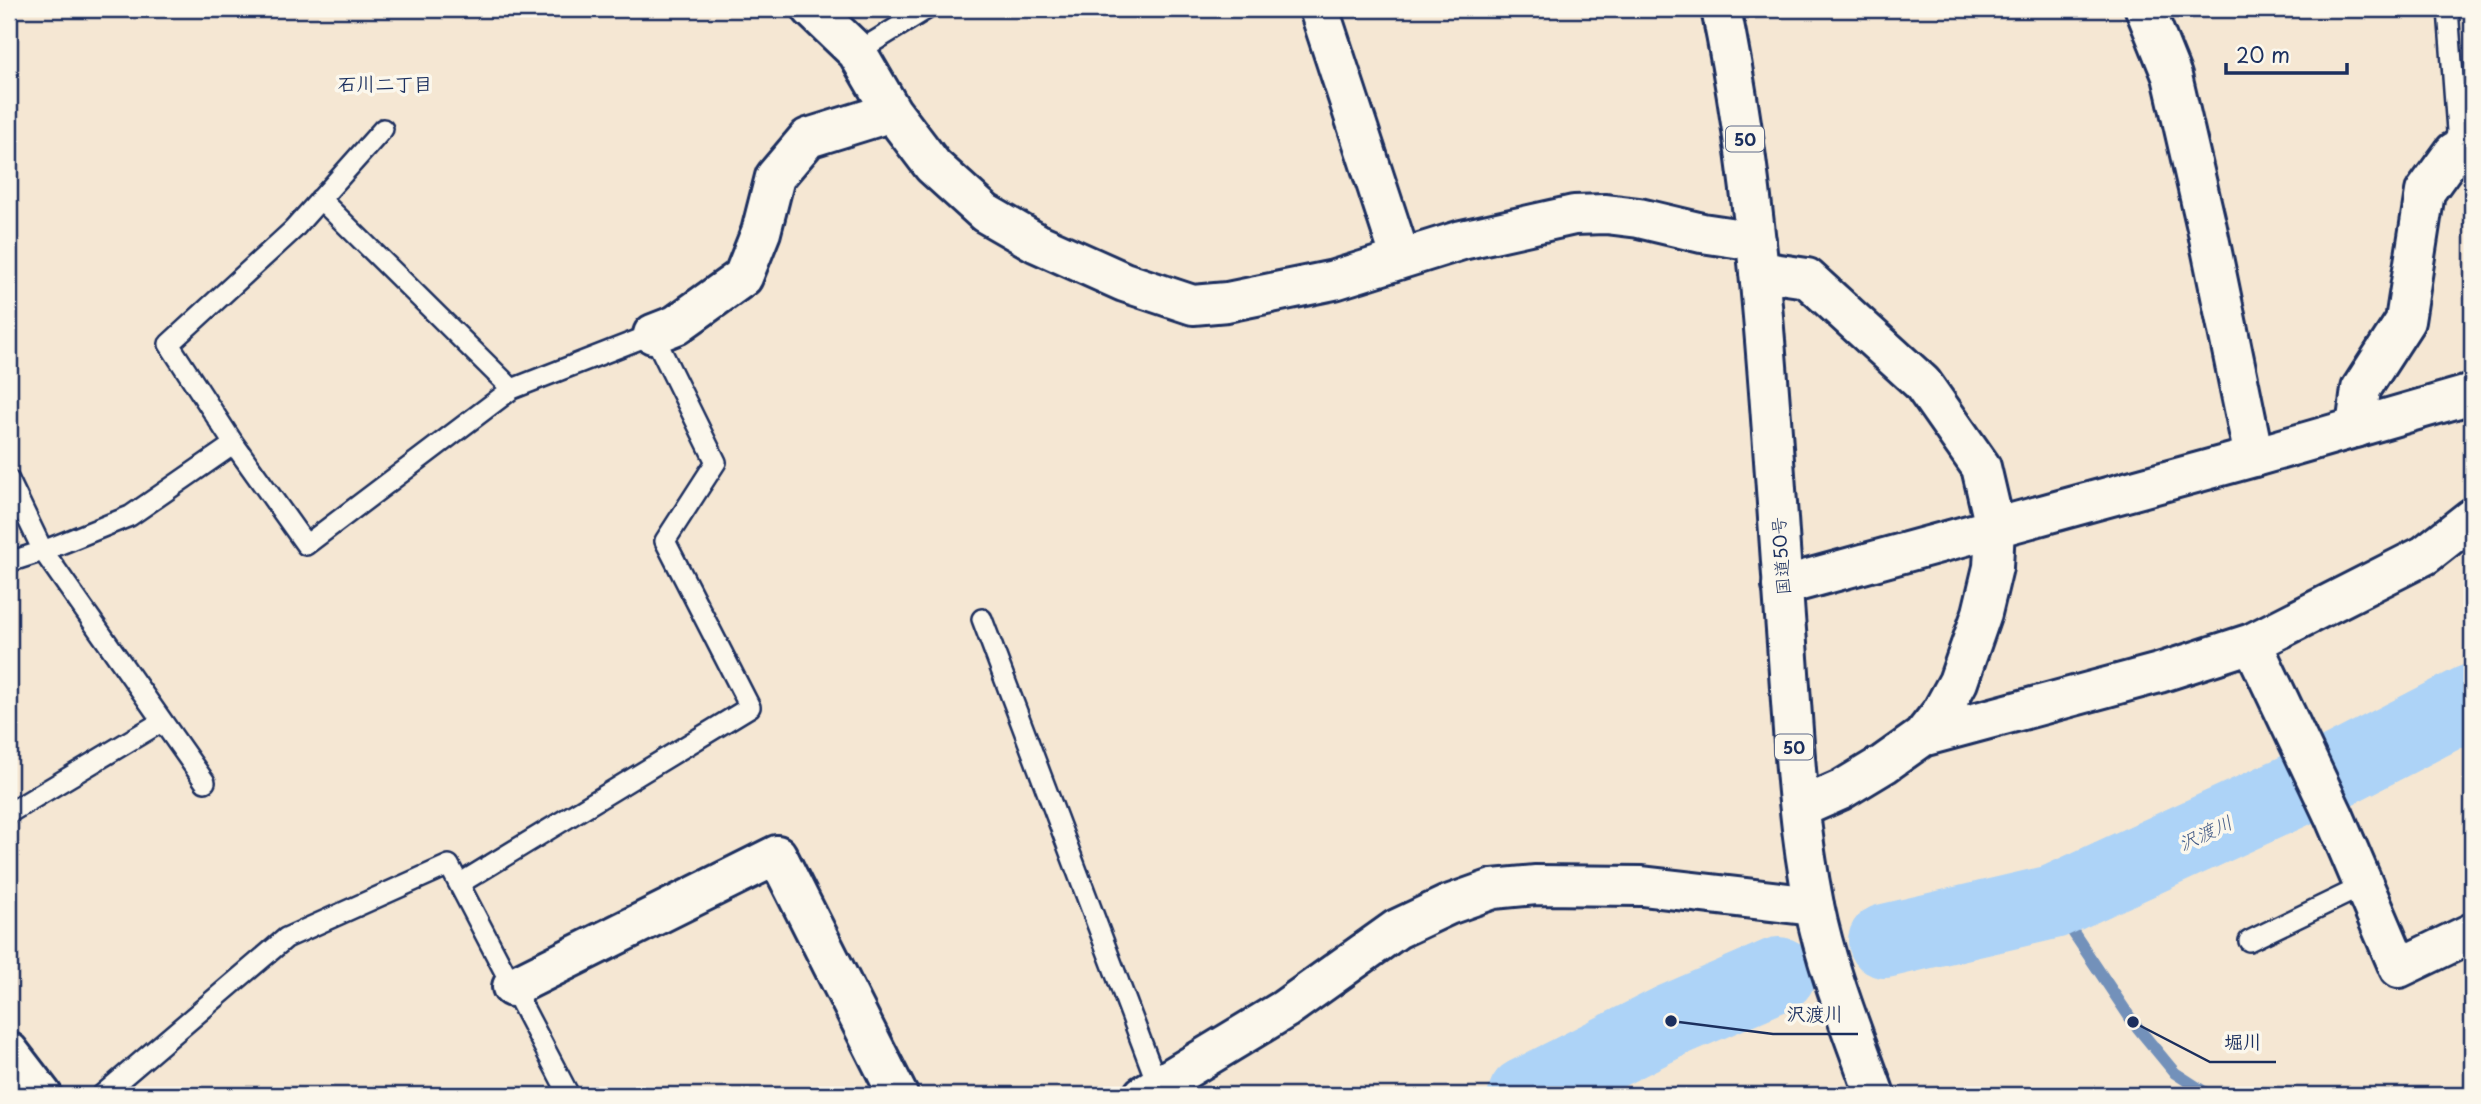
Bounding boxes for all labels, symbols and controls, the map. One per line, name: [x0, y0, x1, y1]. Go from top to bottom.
scale bar: [2226, 32, 2346, 76]
text: 20 m: [2236, 38, 2290, 70]
district label: 石川二丁目: [337, 69, 433, 97]
road number: 50: [1726, 127, 1764, 152]
street label: 国道50号: [1764, 516, 1796, 596]
road number: 50: [1775, 734, 1813, 760]
water label: 沢渡川: [2173, 807, 2237, 857]
callout: 沢渡川: [1773, 994, 1858, 1034]
text: 沢渡川: [1786, 999, 1844, 1027]
callout: 堀川: [2210, 1022, 2276, 1062]
text: 堀川: [2224, 1027, 2262, 1055]

